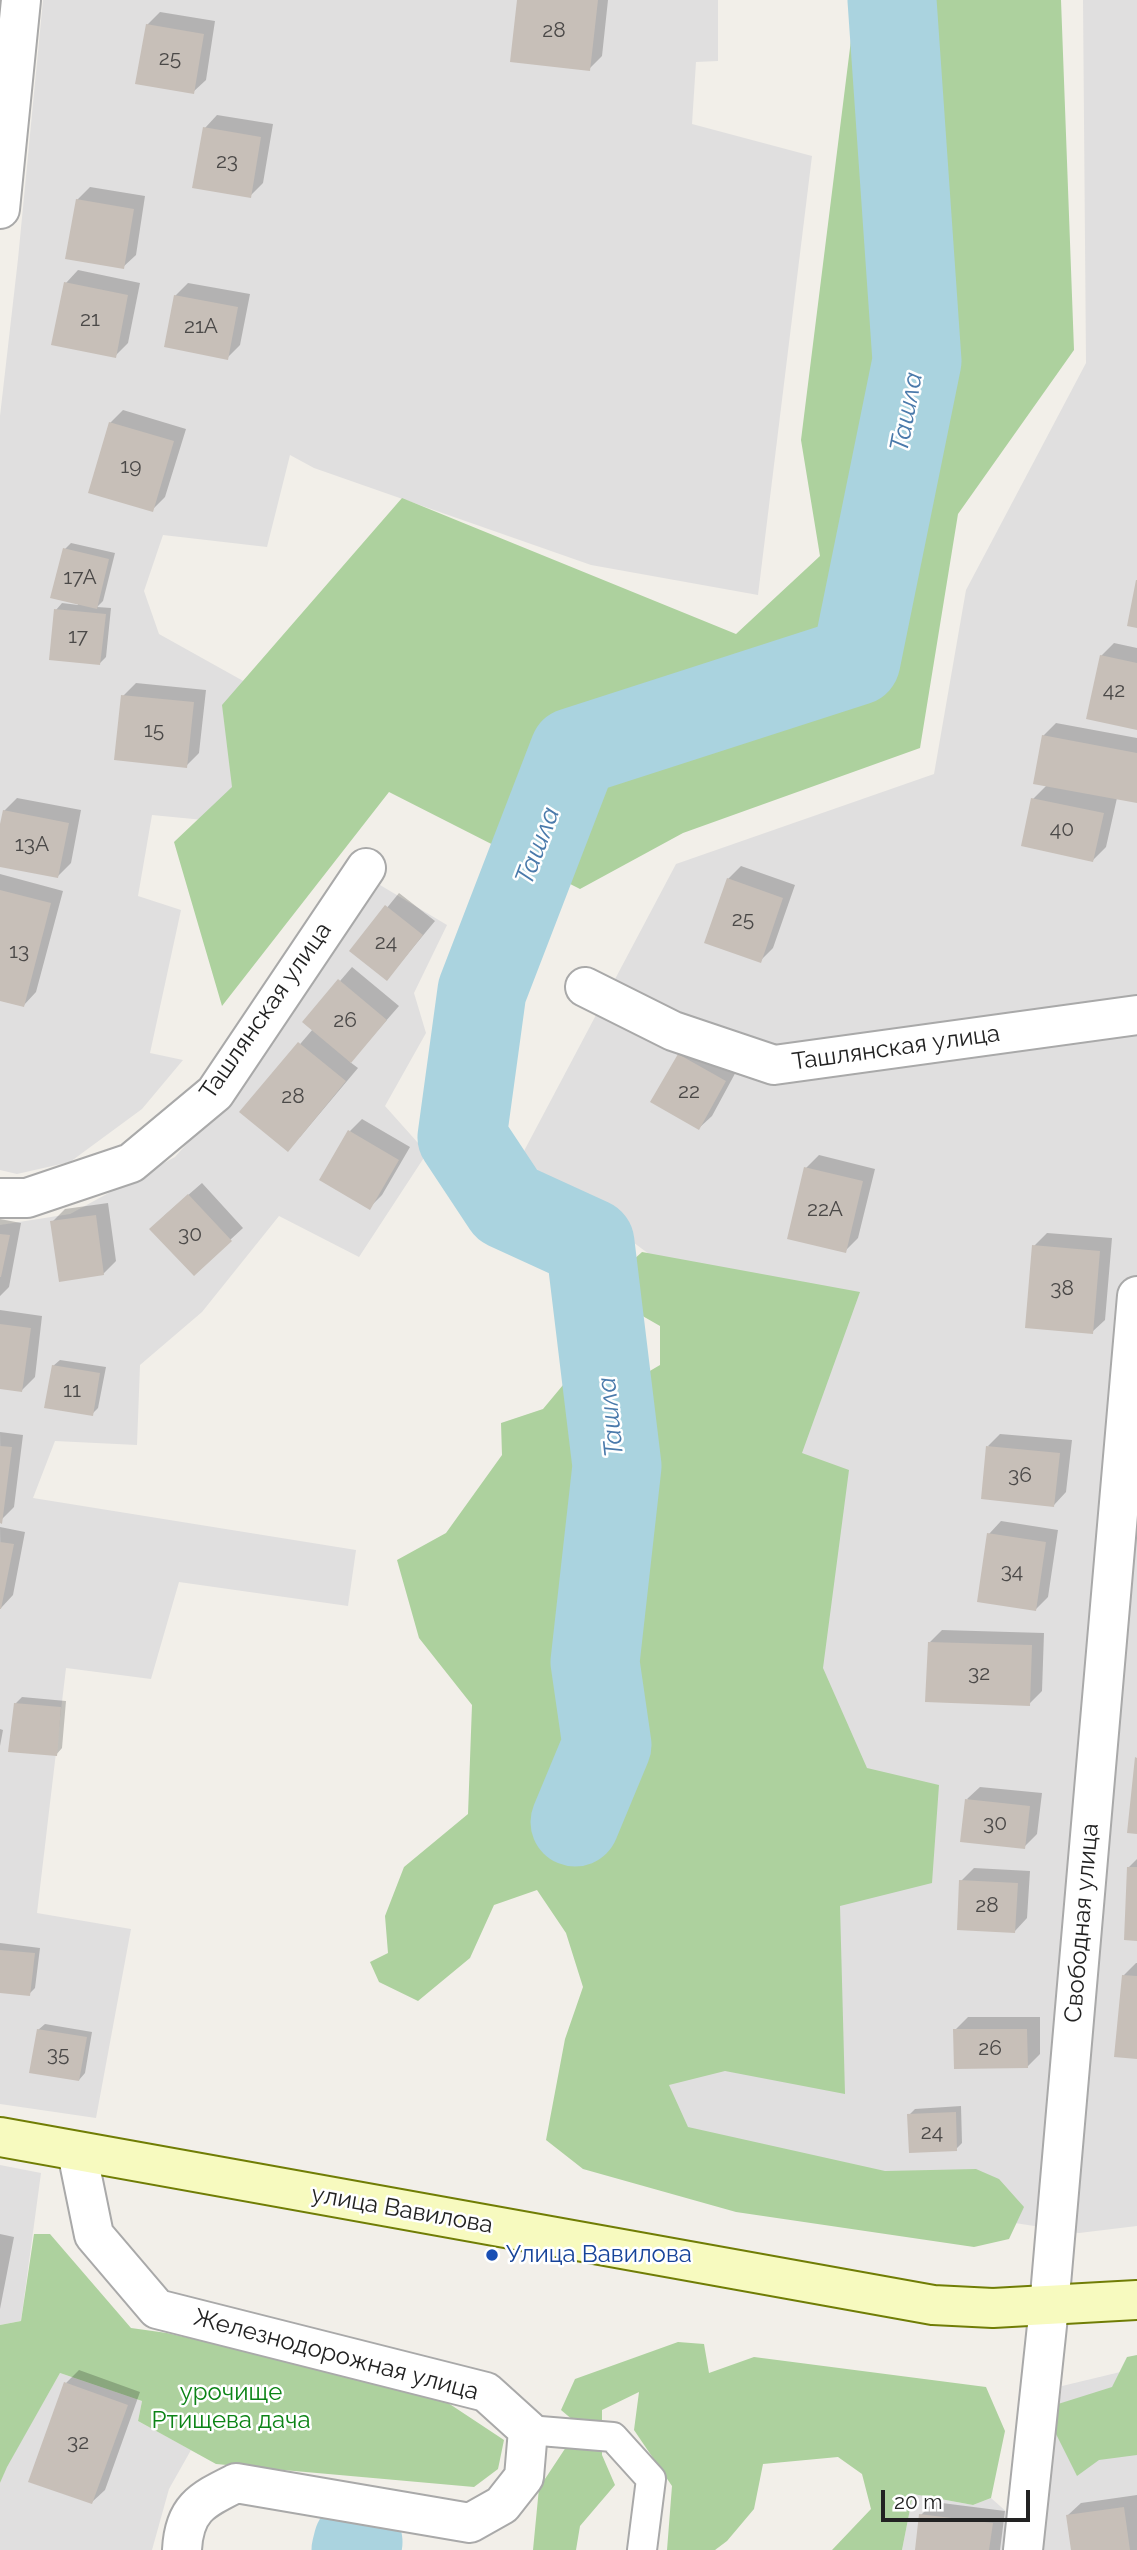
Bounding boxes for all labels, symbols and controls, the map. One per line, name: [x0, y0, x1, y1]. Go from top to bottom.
house number: 28: [542, 18, 566, 44]
house number: 25: [159, 46, 181, 72]
house number: 23: [216, 149, 238, 175]
house number: 21: [80, 307, 100, 333]
house number: 21А: [184, 314, 218, 340]
water label: Ташла: [884, 370, 930, 454]
house number: 19: [120, 454, 142, 480]
house number: 17А: [63, 565, 97, 591]
house number: 17: [68, 624, 88, 650]
house number: 42: [1103, 678, 1125, 704]
house number: 15: [144, 718, 164, 744]
water label: Ташла: [509, 803, 567, 889]
house number: 40: [1050, 817, 1074, 843]
house number: 13А: [15, 832, 49, 858]
house number: 25: [732, 907, 754, 933]
street label: Ташлянская улица: [194, 917, 338, 1105]
house number: 24: [375, 930, 397, 956]
house number: 13: [9, 939, 29, 965]
house number: 26: [333, 1008, 357, 1034]
street label: Ташлянская улица: [790, 1019, 1002, 1077]
house number: 22: [678, 1079, 700, 1105]
house number: 28: [281, 1084, 305, 1110]
house number: 22А: [807, 1197, 843, 1223]
house number: 30: [178, 1222, 202, 1248]
house number: 38: [1050, 1276, 1074, 1302]
water label: Ташла: [591, 1375, 631, 1459]
house number: 11: [63, 1378, 81, 1404]
house number: 36: [1008, 1463, 1032, 1489]
house number: 34: [1001, 1559, 1023, 1585]
house number: 32: [968, 1661, 990, 1687]
house number: 30: [983, 1811, 1007, 1837]
street label: Свободная улица: [1059, 1822, 1105, 2024]
house number: 28: [975, 1893, 999, 1919]
house number: 26: [978, 2036, 1002, 2062]
house number: 35: [47, 2042, 69, 2068]
house number: 24: [921, 2120, 943, 2146]
street label: улица Вавилова: [309, 2180, 495, 2240]
place label: Улица Вавилова: [506, 2241, 692, 2269]
marker: Улица Вавилова: [484, 2247, 500, 2263]
street label: Железнодорожная улица: [190, 2303, 482, 2407]
park label: урочище Ртищева дача: [152, 2379, 310, 2435]
house number: 32: [67, 2430, 89, 2456]
scale bar: [885, 2476, 1034, 2520]
text: 20 m: [894, 2489, 942, 2514]

